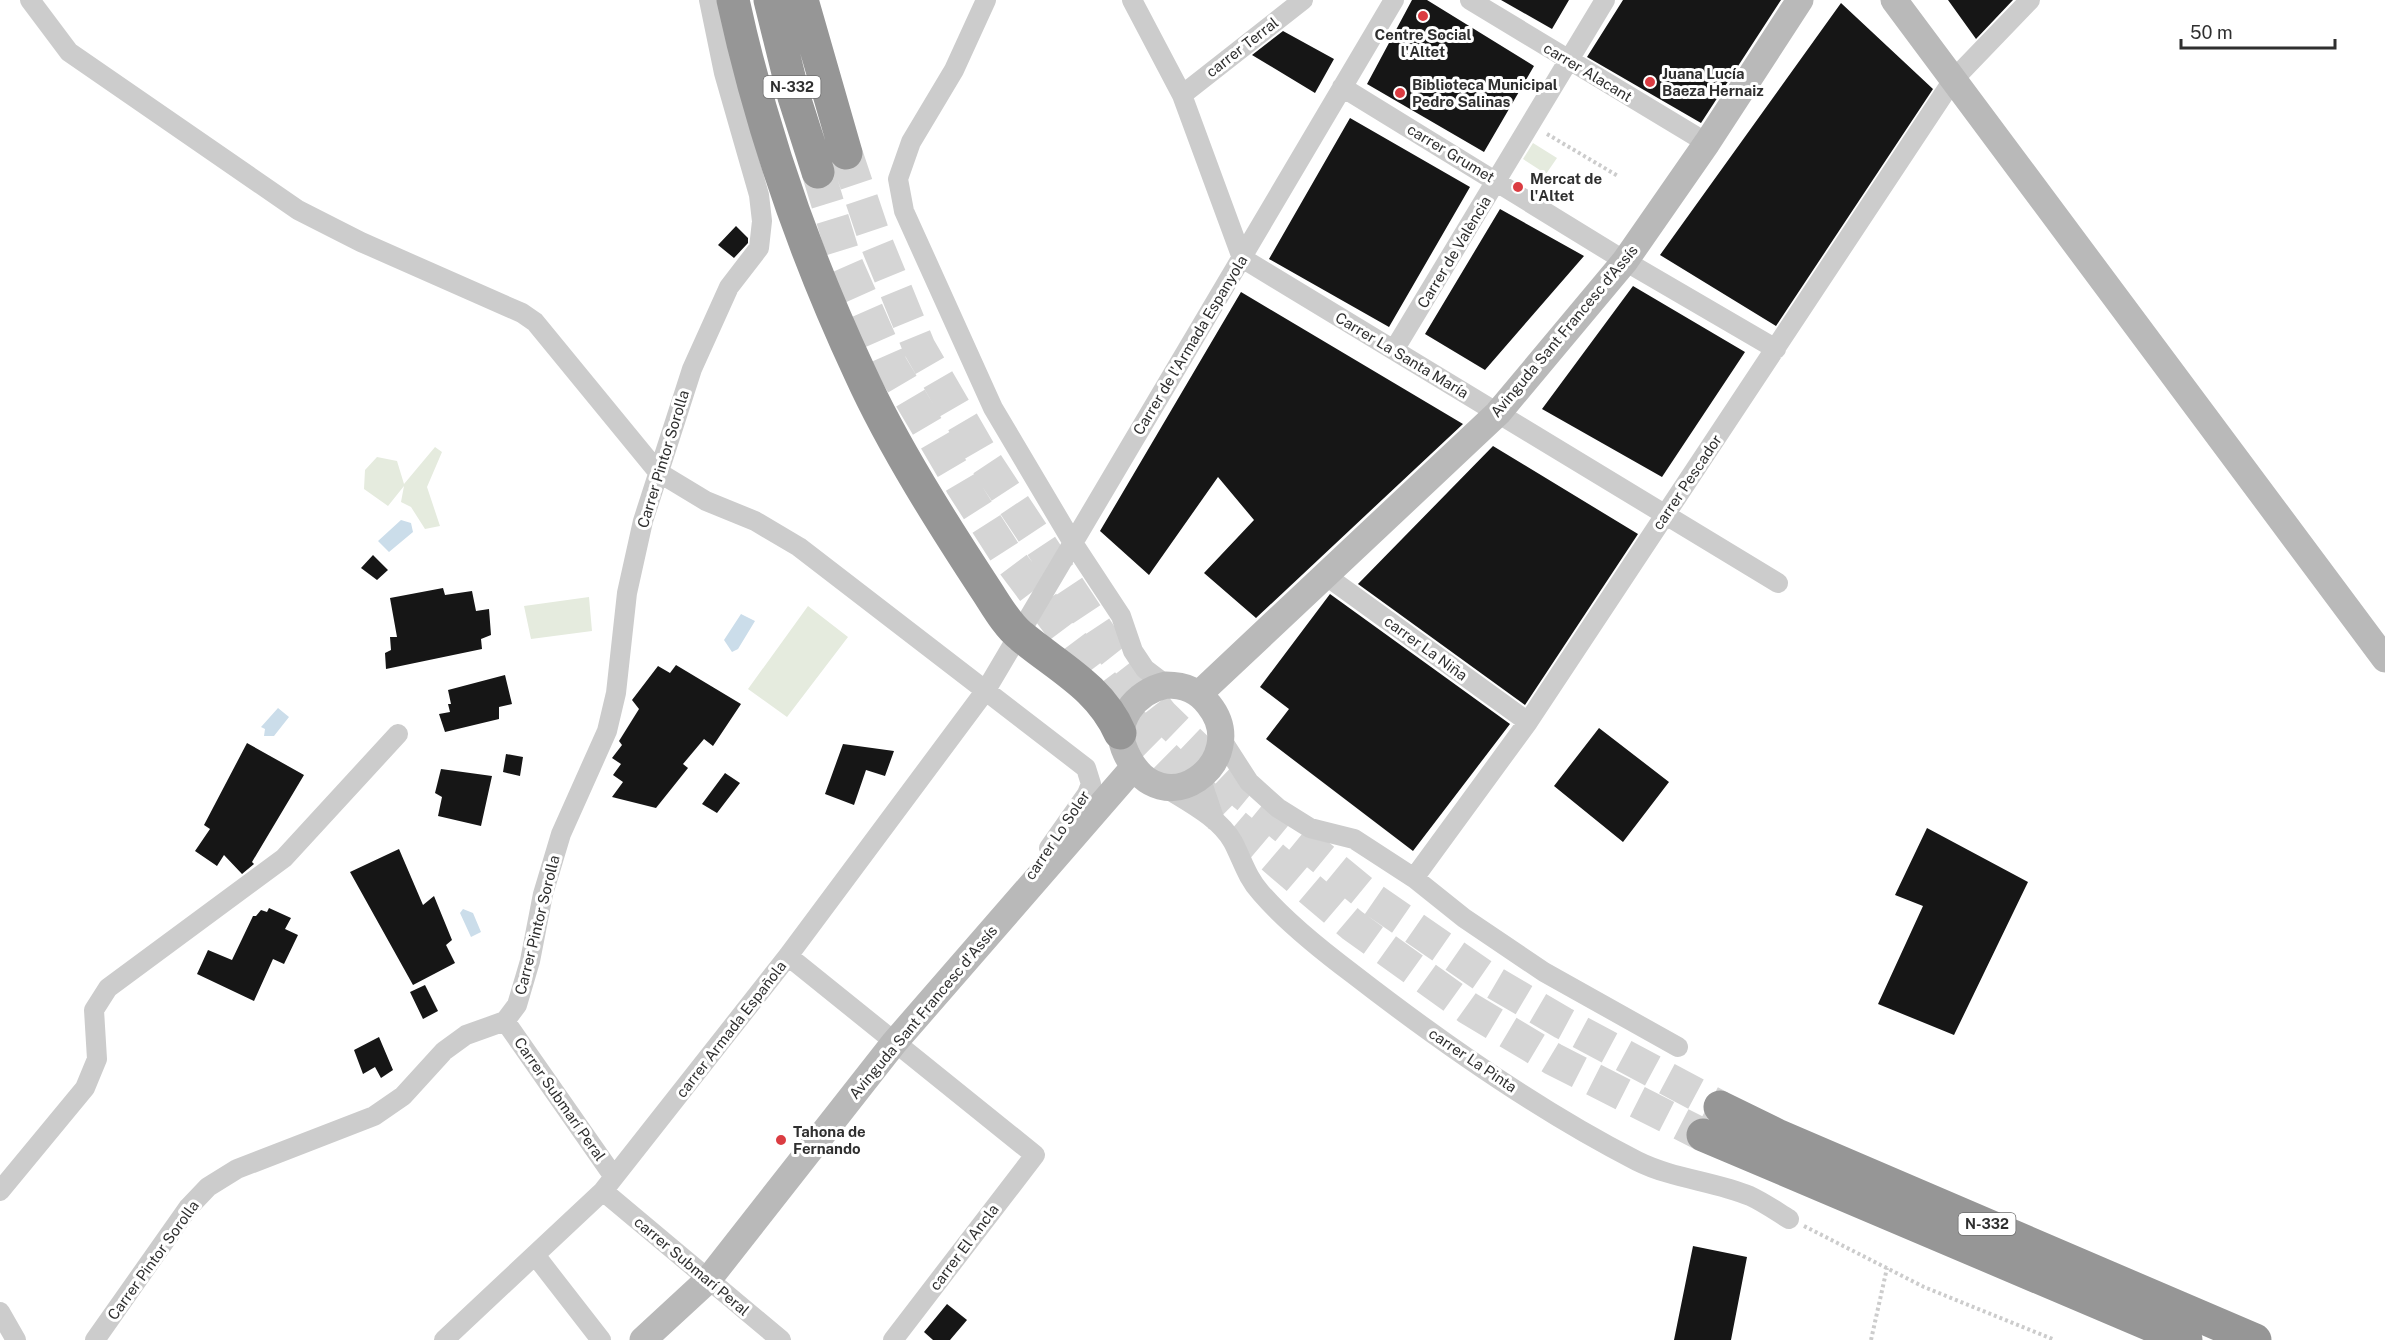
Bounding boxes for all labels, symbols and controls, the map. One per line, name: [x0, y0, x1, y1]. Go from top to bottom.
marker: Centre Social l'Altet: [1416, 9, 1430, 23]
scale bar: [2181, 12, 2336, 50]
street label: carrer Terral: [1203, 14, 1281, 80]
text: 50 m: [2190, 22, 2233, 43]
place label: Centre Social l'Altet: [1375, 26, 1472, 60]
street label: carrer Alacant: [1541, 39, 1635, 105]
place label: Juana Lucía Baeza Hernaiz: [1662, 65, 1764, 99]
marker: Juana Lucía Baeza Hernaiz: [1643, 75, 1657, 89]
road number: N-332: [764, 76, 820, 98]
place label: Biblioteca Municipal Pedro Salinas: [1412, 76, 1558, 110]
marker: Biblioteca Municipal Pedro Salinas: [1393, 86, 1407, 100]
street label: carrer Grumet: [1404, 120, 1498, 186]
place label: Mercat de l'Altet: [1530, 170, 1602, 204]
marker: Mercat de l'Altet: [1511, 180, 1525, 194]
street label: Carrer de València: [1414, 193, 1494, 311]
street label: Avinguda Sant Francesc d’Assís: [1487, 242, 1641, 420]
street label: Carrer de l'Armada Espanyola: [1130, 252, 1250, 438]
street label: Carrer La Santa María: [1332, 309, 1472, 401]
street label: Carrer Pintor Sorolla: [634, 388, 692, 530]
street label: carrer Pescador: [1649, 431, 1725, 533]
street label: carrer La Niña: [1381, 612, 1471, 684]
street label: carrer Lo Soler: [1021, 787, 1093, 883]
street label: Carrer Pintor Sorolla: [511, 853, 563, 997]
street label: Avinguda Sant Francesc d'Assís: [845, 922, 1001, 1102]
street label: carrer Armada Española: [672, 957, 790, 1101]
street label: carrer La Pinta: [1426, 1024, 1520, 1096]
street label: Carrer Submarí Peral: [511, 1034, 609, 1164]
place label: Tahona de Fernando: [793, 1123, 866, 1157]
marker: Tahona de Fernando: [774, 1133, 788, 1147]
street label: Carrer Pintor Sorolla: [104, 1197, 202, 1323]
street label: carrer El Ancla: [926, 1201, 1002, 1293]
street label: carrer Submarí Peral: [631, 1213, 753, 1319]
road number: N-332: [1958, 1213, 2016, 1235]

